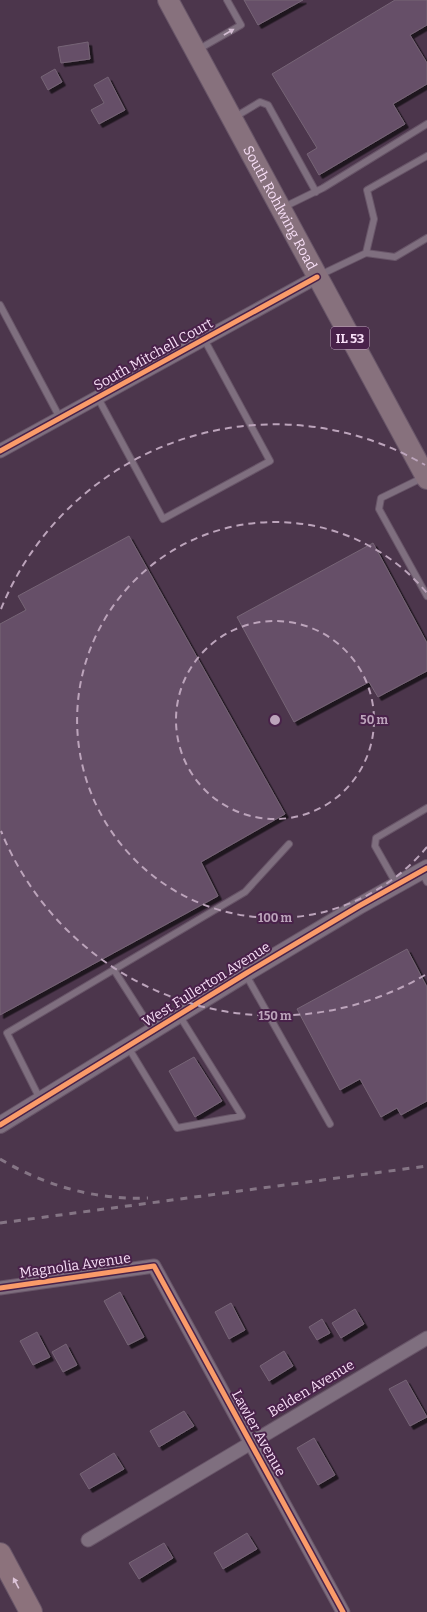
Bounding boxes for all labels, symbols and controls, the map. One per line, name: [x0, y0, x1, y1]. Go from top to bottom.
one-way arrow: [223, 28, 235, 35]
street label: South Rohlwing Road: [239, 143, 320, 273]
street label: South Mitchell Court: [91, 315, 216, 394]
road number: IL 53: [331, 327, 369, 349]
centre of rings: [268, 713, 282, 727]
text: 50 m: [360, 713, 388, 727]
text: 100 m: [258, 911, 293, 925]
street label: West Fullerton Avenue: [139, 938, 273, 1031]
text: 150 m: [259, 1009, 292, 1023]
street label: Magnolia Avenue: [18, 1249, 132, 1282]
street label: Belden Avenue: [265, 1356, 357, 1421]
street label: Lawler Avenue: [228, 1387, 289, 1479]
one-way arrow: [12, 1577, 19, 1589]

